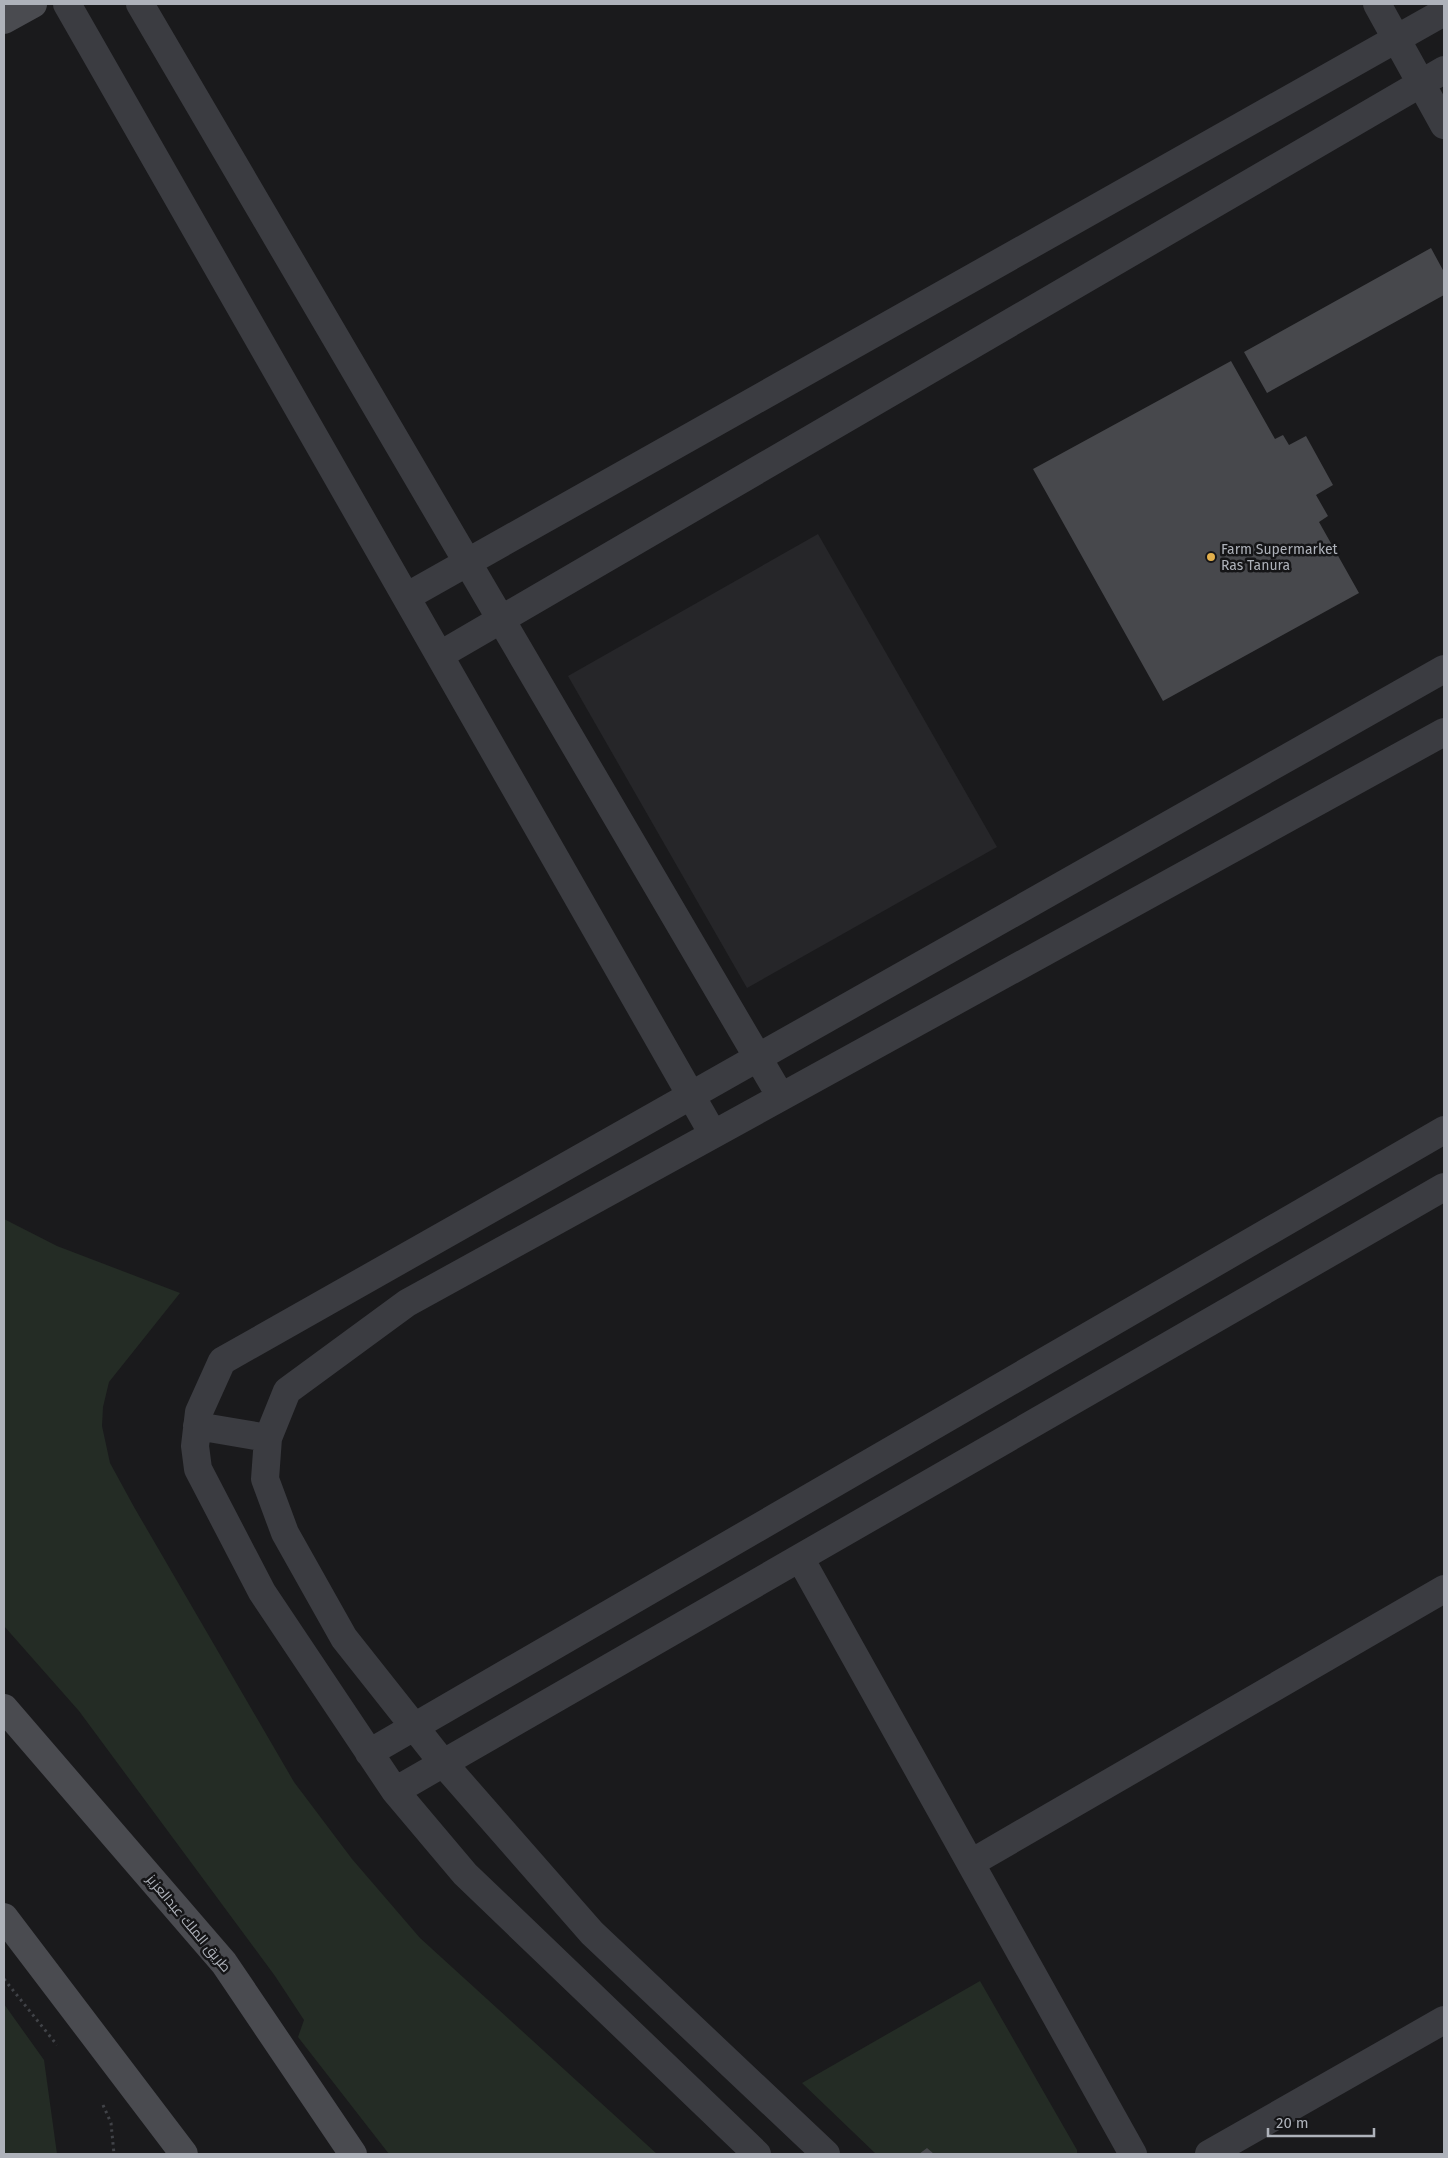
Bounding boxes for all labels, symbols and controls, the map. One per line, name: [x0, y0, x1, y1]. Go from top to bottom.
place label: Farm Supermarket Ras Tanura: [1221, 541, 1339, 574]
marker: Farm Supermarket Ras Tanura: [1205, 551, 1217, 563]
street label: طريق الملك عبدالعزيز: [142, 1870, 234, 1975]
scale bar: [1268, 2106, 1374, 2138]
text: 20 m: [1276, 2114, 1309, 2132]

